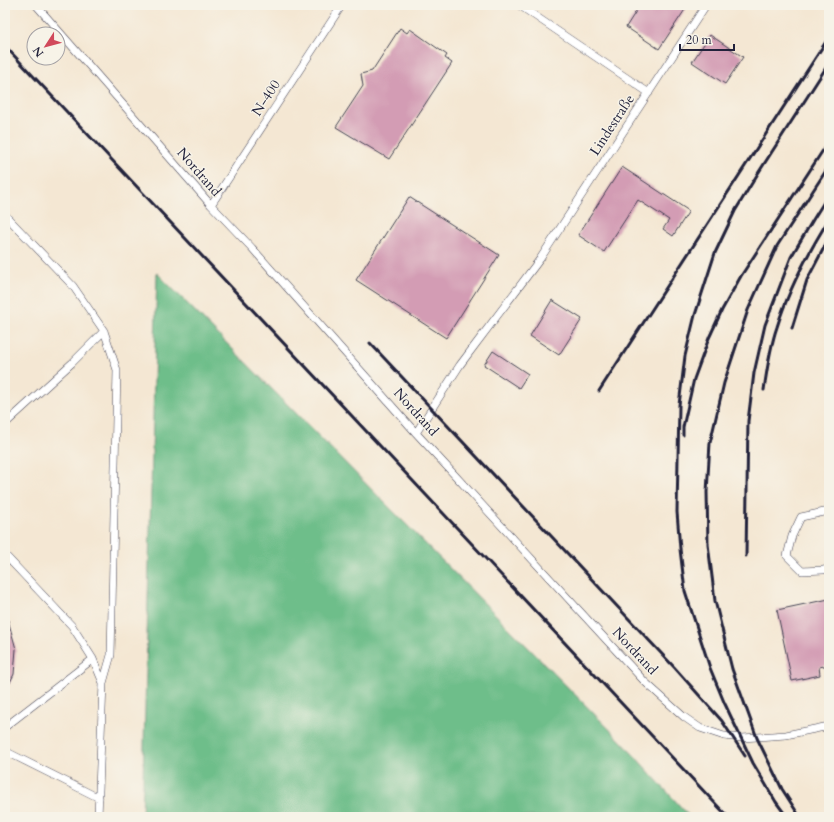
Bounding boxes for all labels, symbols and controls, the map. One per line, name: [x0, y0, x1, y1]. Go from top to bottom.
north arrow: [26, 26, 66, 66]
scale bar: [680, 26, 734, 52]
text: 20 m: [686, 32, 713, 48]
text: N: [29, 43, 47, 60]
street label: N-400: [247, 76, 285, 120]
street label: Lindestraße: [585, 91, 639, 159]
street label: Nordrand: [173, 144, 226, 201]
street label: Nordrand: [389, 384, 443, 441]
street label: Nordrand: [608, 623, 662, 679]

